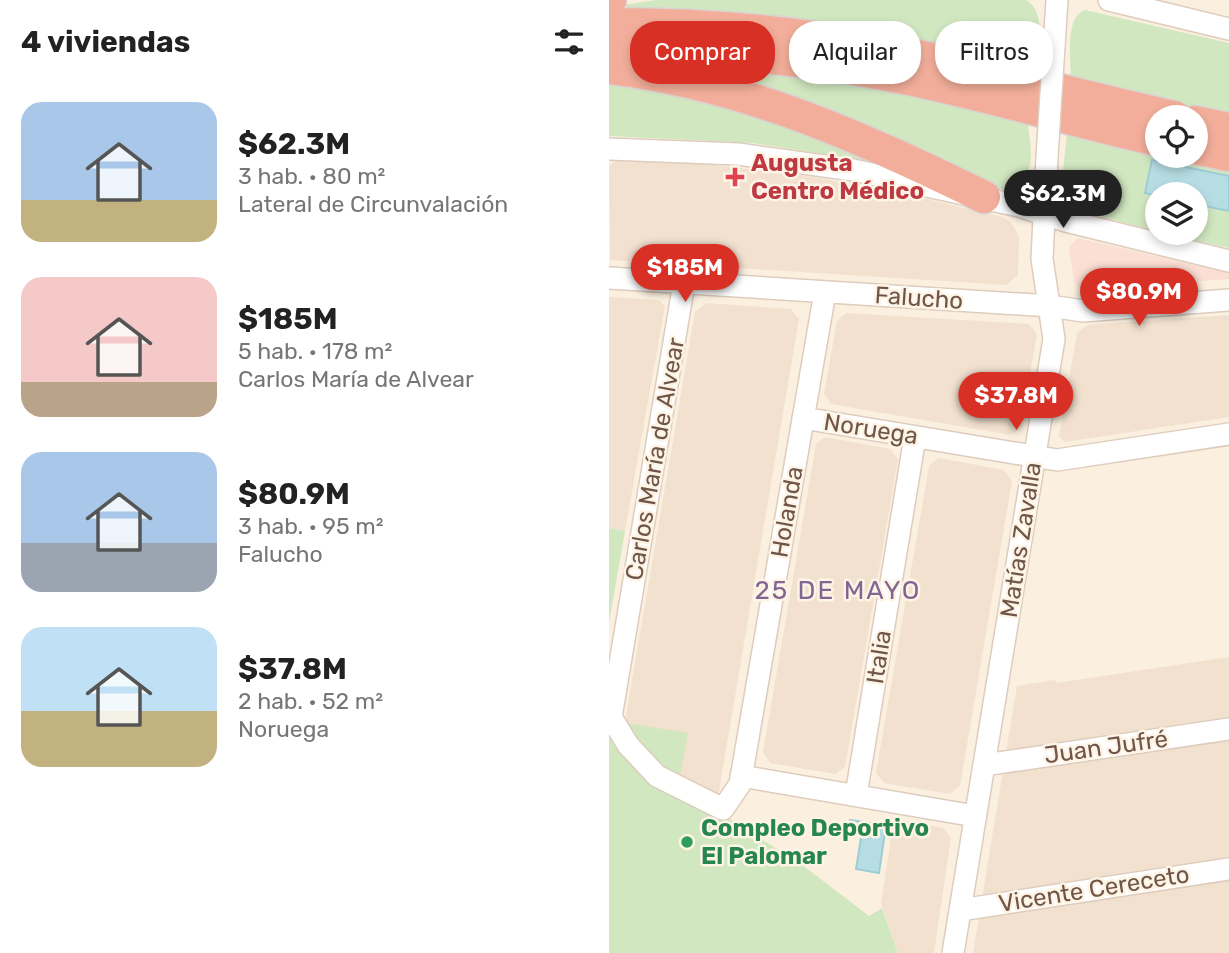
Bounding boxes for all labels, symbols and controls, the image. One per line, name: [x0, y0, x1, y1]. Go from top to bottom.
chip: Comprar: [630, 21, 775, 84]
chip: Alquilar: [789, 21, 921, 84]
chip: Filtros: [935, 21, 1053, 84]
icon: filters: [550, 23, 588, 61]
text: 4 viviendas: [21, 24, 190, 60]
map controls: [1145, 105, 1208, 245]
button: locate: [1145, 105, 1208, 168]
text: $62.3M: [238, 126, 350, 162]
icon: home: [77, 130, 161, 214]
place label: Augusta Centro Médico: [751, 149, 924, 205]
text: 3 hab. · 80 m²: [238, 162, 385, 190]
marker: Augusta Centro Médico: [725, 167, 745, 187]
pin: $62.3M: [1006, 170, 1120, 230]
text: $62.3M: [1020, 179, 1106, 207]
button: layers: [1145, 182, 1208, 245]
text: Lateral de Circunvalación: [238, 190, 508, 218]
pin: $185M: [636, 244, 734, 304]
text: $185M: [647, 253, 723, 281]
pin: $80.9M: [1082, 268, 1196, 328]
text: $80.9M: [1096, 277, 1182, 305]
street label: Falucho: [874, 281, 964, 315]
text: $185M: [238, 301, 337, 337]
icon: home: [77, 305, 161, 389]
street label: Carlos María de Alvear: [620, 335, 690, 583]
text: 5 hab. · 178 m²: [238, 337, 392, 365]
text: Carlos María de Alvear: [238, 365, 474, 393]
pin: $37.8M: [959, 372, 1073, 432]
text: $37.8M: [974, 381, 1058, 409]
street label: Noruega: [822, 408, 920, 450]
street label: Matías Zavalla: [995, 460, 1047, 620]
street label: Holanda: [765, 464, 809, 560]
text: $80.9M: [238, 476, 350, 512]
icon: home: [77, 480, 161, 564]
text: 3 hab. · 95 m²: [238, 512, 384, 540]
text: Falucho: [238, 540, 323, 568]
district label: 25 DE MAYO: [755, 575, 921, 606]
street label: Italia: [861, 628, 897, 686]
text: $37.8M: [238, 651, 347, 687]
icon: home: [77, 655, 161, 739]
text: 2 hab. · 52 m²: [238, 687, 383, 715]
text: Noruega: [238, 715, 329, 743]
street label: Juan Jufré: [1042, 724, 1170, 770]
place label: Compleo Deportivo El Palomar: [701, 814, 929, 870]
marker: Compleo Deportivo El Palomar: [679, 834, 695, 850]
street label: Vicente Cereceto: [997, 860, 1191, 918]

